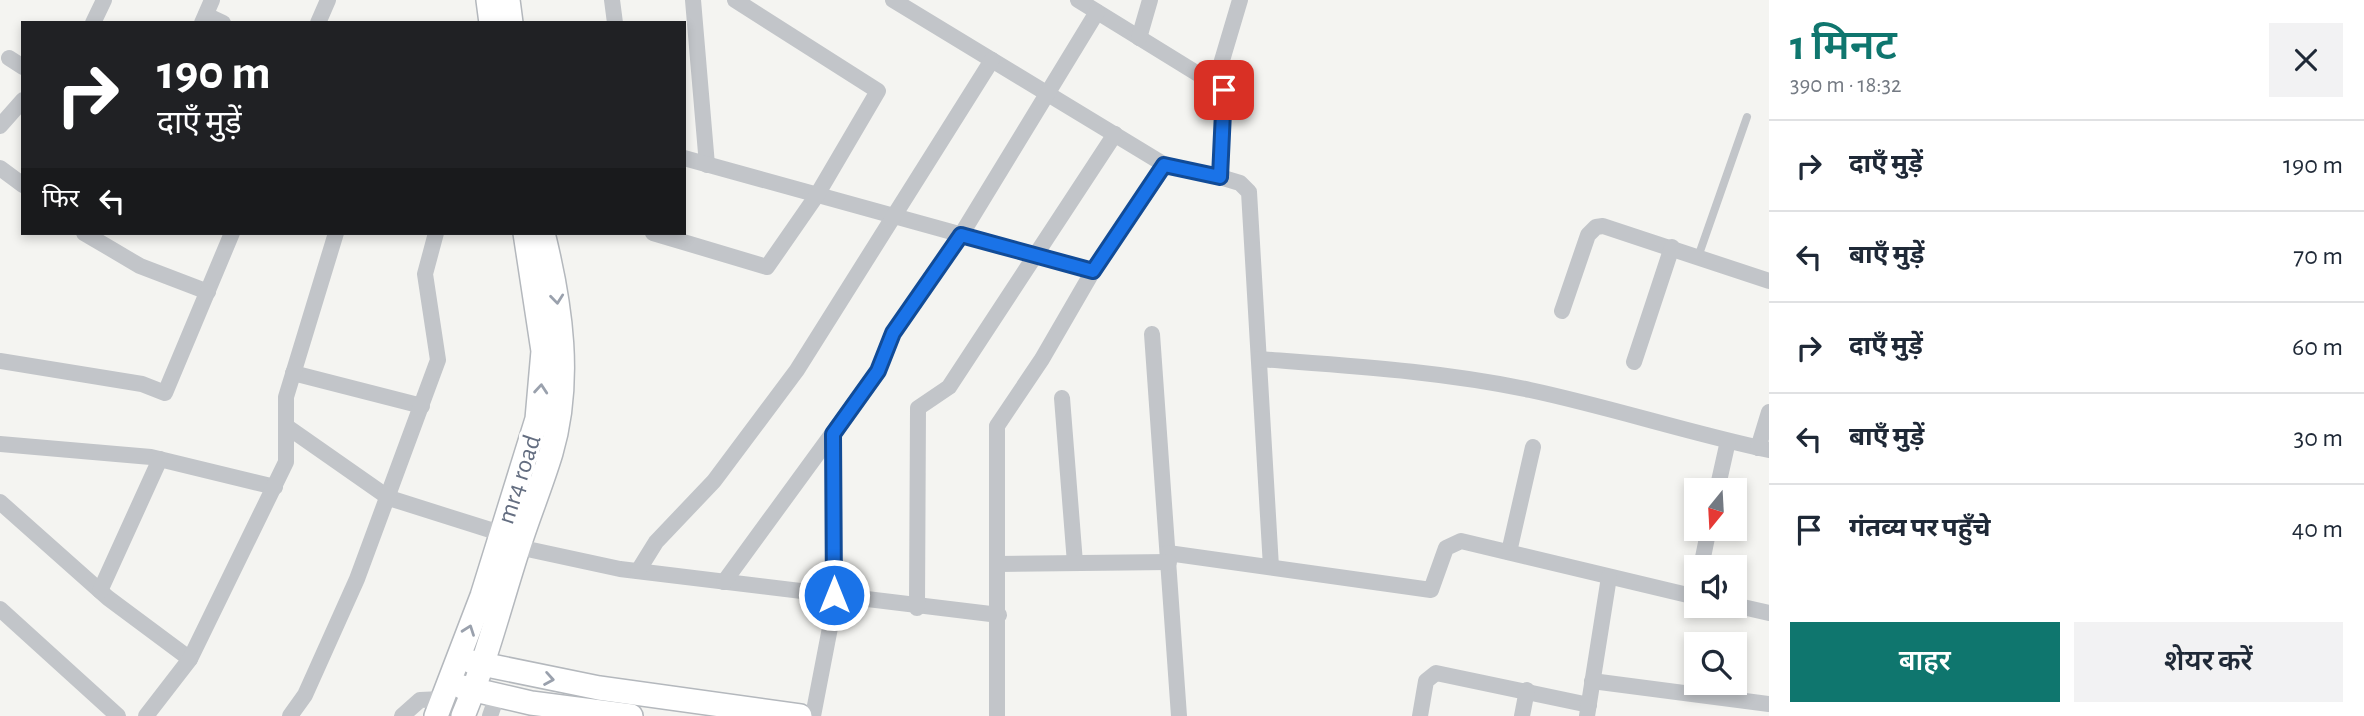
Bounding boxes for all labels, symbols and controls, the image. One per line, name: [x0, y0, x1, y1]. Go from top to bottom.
button: close: [2269, 23, 2343, 97]
text: 1 मिनट: [1790, 25, 1897, 67]
icon: right: [42, 49, 133, 140]
text: 190 m: [157, 49, 271, 98]
pin: [1194, 60, 1254, 120]
icon: arrive: [1205, 71, 1243, 109]
text: 390 m · 18:32: [1790, 74, 1902, 97]
text: दाएँ मुड़ें: [157, 107, 242, 139]
icon: right: [1790, 147, 1828, 185]
text: दाएँ मुड़ें: [1849, 151, 1923, 177]
text: 190 m: [2283, 152, 2343, 178]
icon: left: [93, 182, 131, 220]
text: फिर: [42, 186, 79, 212]
icon: left: [1790, 238, 1828, 276]
text: बाएँ मुड़ें: [1849, 242, 1924, 268]
text: 70 m: [2293, 243, 2343, 269]
one-way arrow: [549, 294, 564, 305]
icon: right: [1790, 329, 1828, 367]
text: दाएँ मुड़ें: [1849, 333, 1923, 359]
text: 60 m: [2292, 334, 2343, 360]
one-way arrow: [533, 383, 548, 394]
icon: left: [1790, 420, 1828, 458]
text: बाएँ मुड़ें: [1849, 424, 1924, 450]
text: 30 m: [2293, 425, 2343, 451]
street label: mr4 road: [492, 431, 546, 527]
north arrow: [1684, 478, 1746, 541]
map controls: [1684, 478, 1747, 695]
icon: arrive: [1790, 511, 1828, 549]
text: गंतव्य पर पहुँचे: [1849, 515, 1991, 541]
text: 40 m: [2292, 516, 2343, 542]
button: sound: [1684, 555, 1747, 618]
position arrow: [797, 558, 871, 632]
button: बाहर: [1790, 622, 2060, 702]
button: शेयर करें: [2074, 622, 2343, 702]
one-way arrow: [461, 624, 475, 636]
button: search: [1684, 632, 1747, 695]
one-way arrow: [543, 671, 555, 686]

